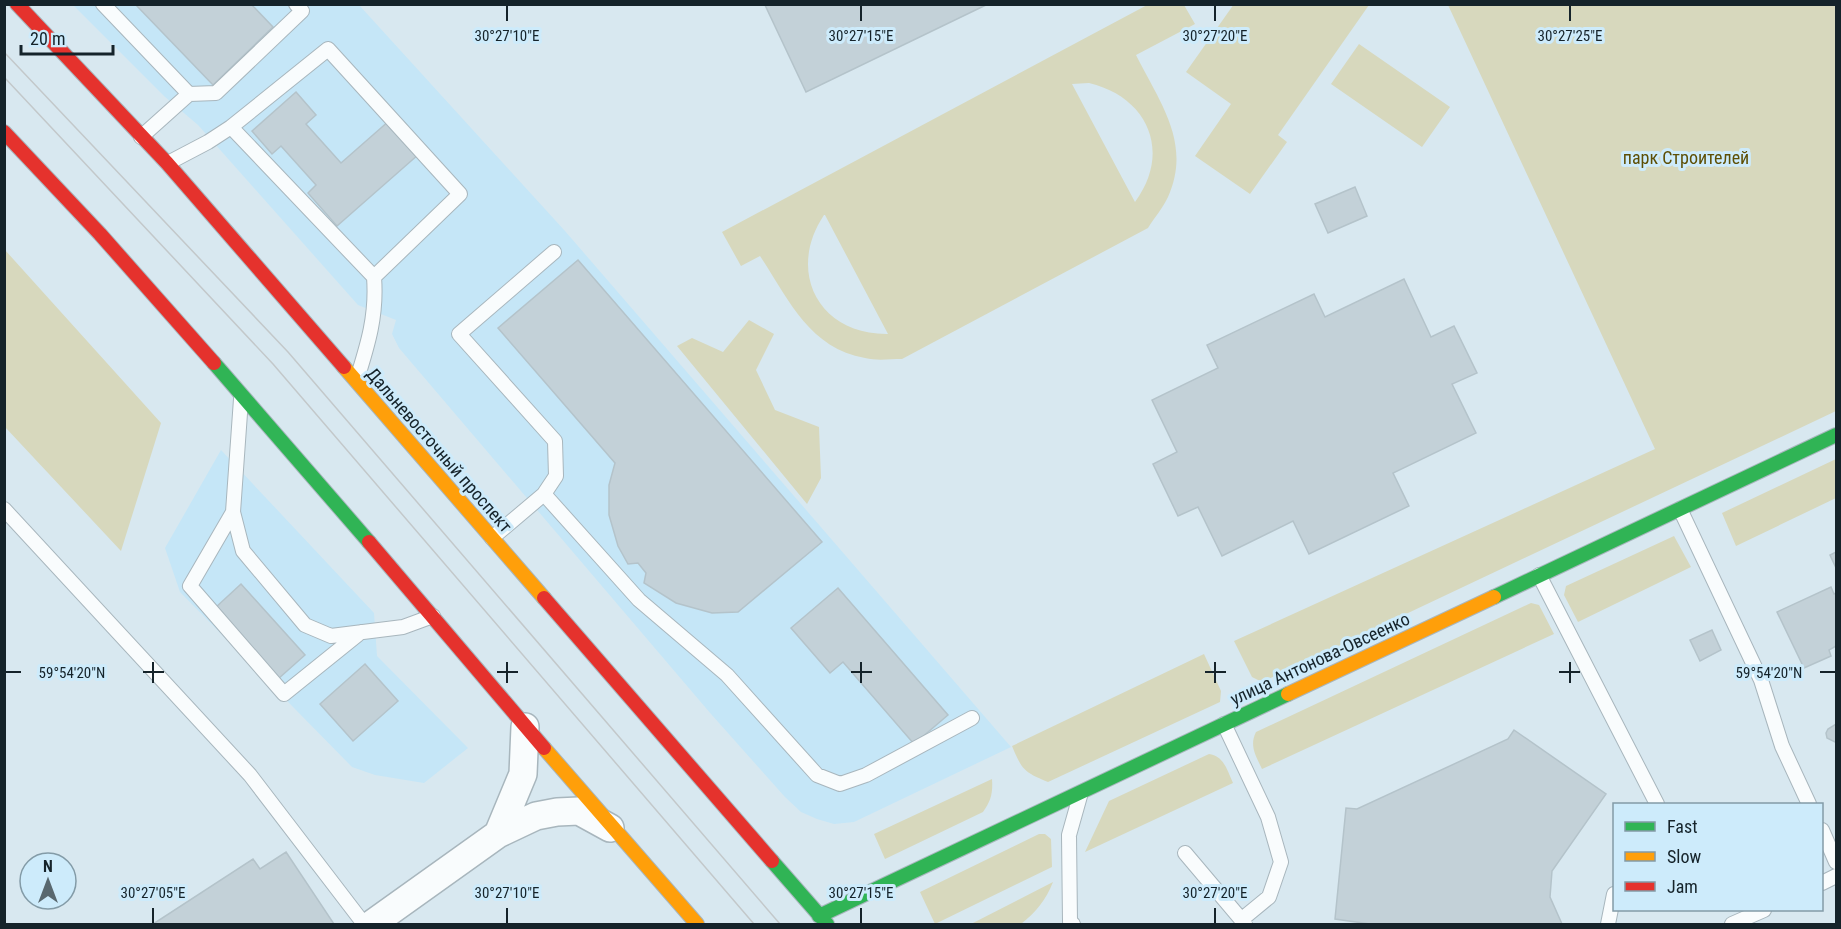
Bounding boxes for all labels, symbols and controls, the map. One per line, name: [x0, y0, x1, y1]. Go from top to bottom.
scale bar: [21, 18, 112, 56]
text: 30°27'10"E: [475, 27, 539, 45]
text: 30°27'15"E: [829, 27, 893, 45]
text: 30°27'20"E: [1183, 27, 1247, 45]
text: 30°27'25"E: [1538, 27, 1602, 45]
text: 20 m: [30, 28, 65, 49]
park label: парк Строителей: [1623, 147, 1749, 168]
street label: Дальневосточный проспект: [362, 363, 517, 537]
street label: улица Антонова-Овсеенко: [1227, 608, 1413, 709]
text: 59°54'20"N: [39, 664, 105, 682]
text: 59°54'20"N: [1736, 664, 1802, 682]
legend: [1613, 803, 1823, 911]
text: Fast: [1667, 816, 1698, 837]
text: Slow: [1667, 846, 1702, 867]
north arrow: [18, 851, 78, 911]
text: N: [43, 857, 53, 876]
text: Jam: [1667, 876, 1698, 897]
text: 30°27'05"E: [121, 884, 185, 902]
text: 30°27'10"E: [475, 884, 539, 902]
text: 30°27'15"E: [829, 884, 893, 902]
text: 30°27'20"E: [1183, 884, 1247, 902]

